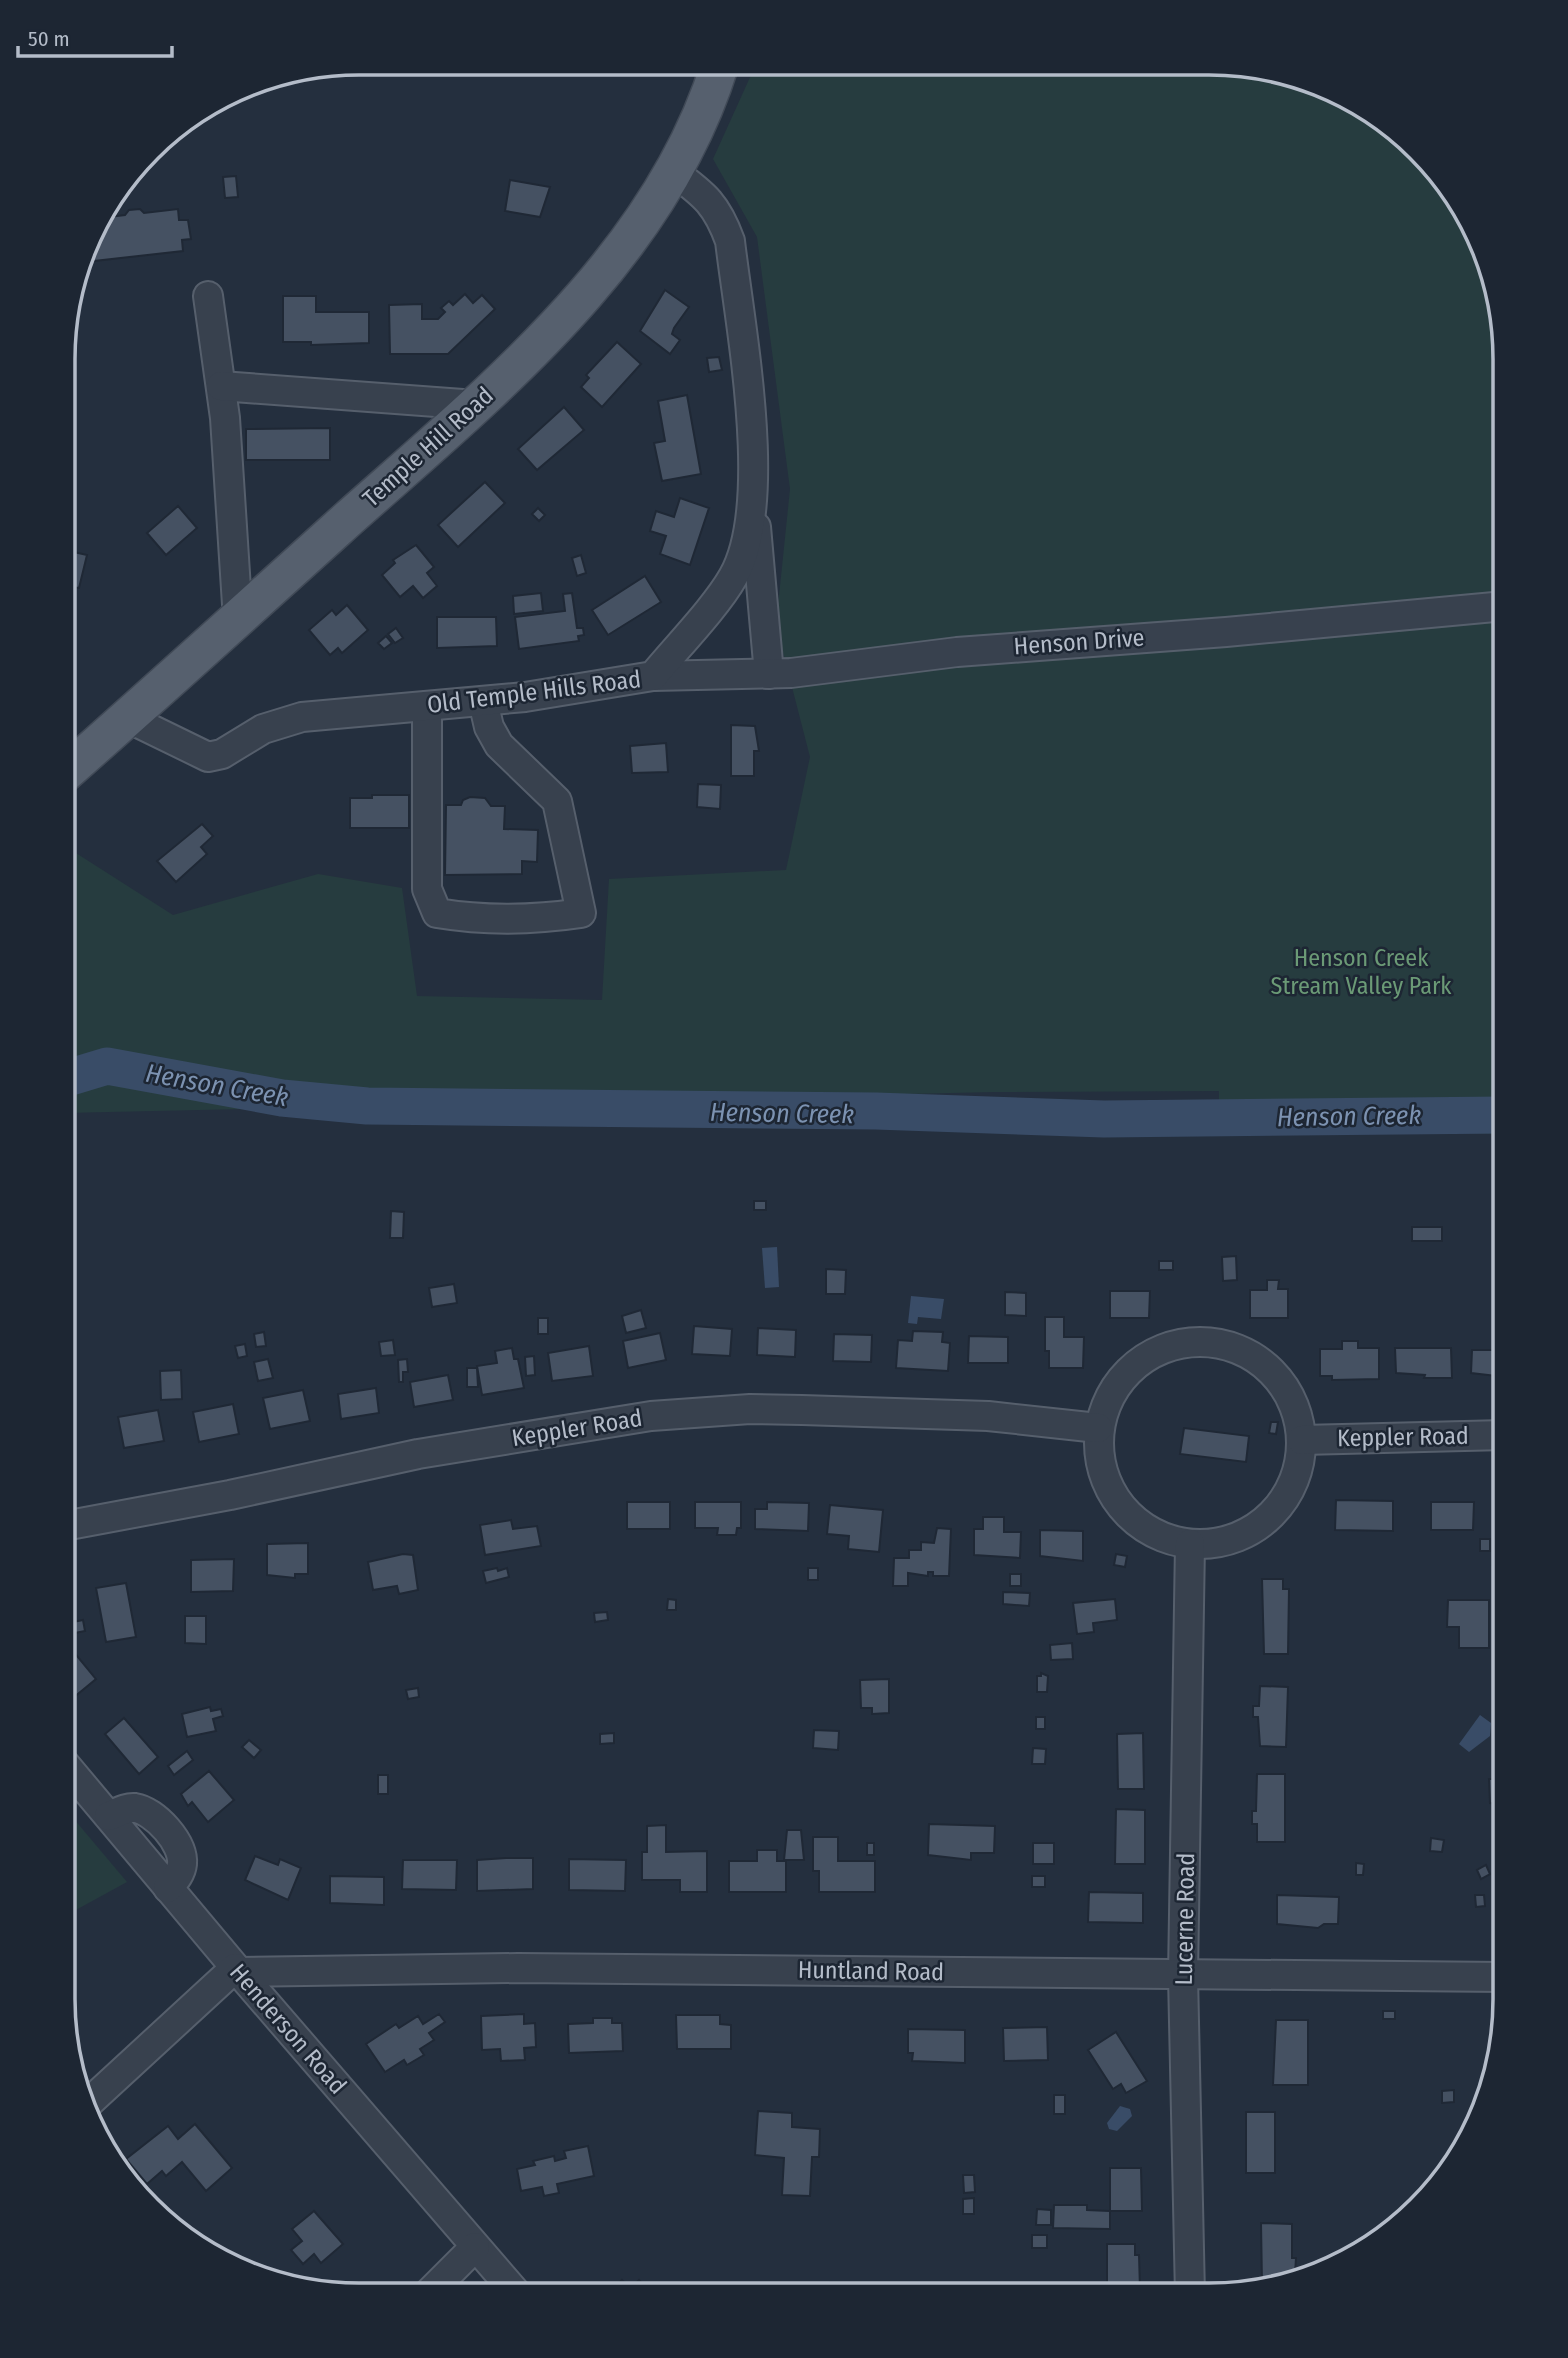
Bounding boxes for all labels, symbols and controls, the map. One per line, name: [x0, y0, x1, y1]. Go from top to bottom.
scale bar: [18, 14, 172, 58]
text: 50 m: [28, 26, 70, 52]
street label: Temple Hill Road: [357, 381, 499, 513]
street label: Henson Drive: [1013, 623, 1145, 661]
street label: Old Temple Hills Road: [425, 665, 643, 719]
park label: Henson Creek Stream Valley Park: [1270, 944, 1452, 1000]
water label: Henson Creek: [143, 1058, 291, 1113]
water label: Henson Creek: [710, 1097, 855, 1130]
water label: Henson Creek: [1277, 1100, 1422, 1133]
street label: Keppler Road: [510, 1404, 644, 1452]
street label: Keppler Road: [1337, 1422, 1469, 1452]
street label: Lucerne Road: [1170, 1852, 1200, 1986]
street label: Huntland Road: [798, 1956, 944, 1986]
street label: Henderson Road: [224, 1958, 352, 2100]

